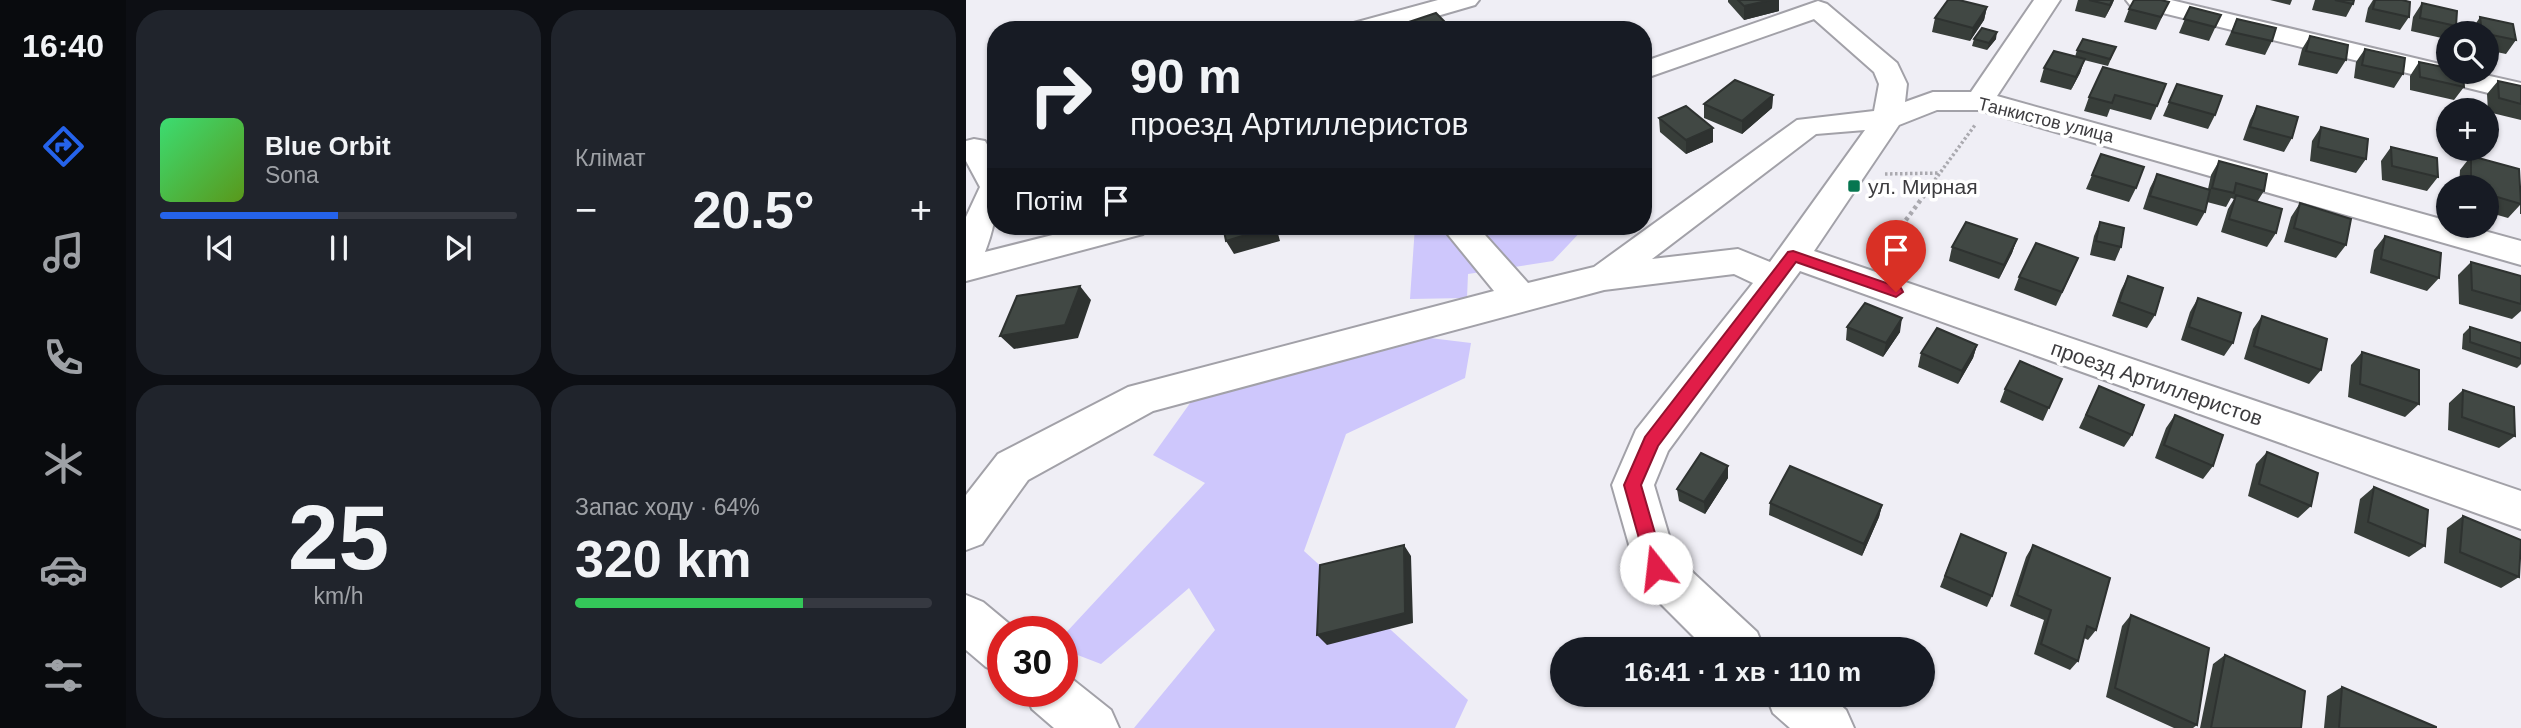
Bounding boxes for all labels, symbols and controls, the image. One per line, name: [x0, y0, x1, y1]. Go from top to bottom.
map controls: [2436, 21, 2499, 238]
button: search: [2436, 21, 2499, 84]
text: 16:40: [22, 28, 104, 64]
icon: right: [1015, 49, 1106, 140]
text: 90 m: [1130, 49, 1242, 103]
street label: Танкистов улица: [1976, 93, 2117, 147]
button: +: [2436, 98, 2499, 161]
text: проезд Артиллеристов: [1130, 106, 1468, 142]
icon: directions: [39, 122, 88, 171]
text: Blue Orbit: [265, 131, 391, 161]
text: Клімат: [575, 145, 646, 171]
text: Sona: [265, 162, 319, 188]
place label: ул. Мирная: [1868, 175, 1978, 198]
button: −: [2436, 175, 2499, 238]
marker: ул. Мирная: [1846, 178, 1862, 194]
text: 20.5°: [692, 181, 815, 239]
icon: arrive: [1097, 182, 1135, 220]
text: Потім: [1015, 186, 1083, 216]
text: −: [575, 189, 597, 231]
text: +: [910, 189, 932, 231]
pin: [1866, 220, 1926, 292]
icon: music: [39, 228, 88, 277]
icon: previous: [201, 229, 239, 267]
icon: pause: [320, 229, 358, 267]
icon: next: [439, 229, 477, 267]
icon: arrive: [1877, 231, 1915, 269]
icon: phone: [39, 333, 88, 382]
street label: проезд Артиллеристов: [2048, 336, 2266, 430]
icon: climate: [39, 439, 88, 488]
text: 25: [288, 487, 389, 588]
text: Запас ходу · 64%: [575, 494, 760, 520]
text: 320 km: [575, 530, 751, 588]
position arrow: [1619, 531, 1693, 605]
icon: car: [39, 545, 88, 594]
text: km/h: [314, 583, 363, 609]
speed limit sign: 30: [987, 616, 1078, 707]
icon: filters: [39, 651, 88, 700]
text: 16:41 · 1 хв · 110 m: [1624, 657, 1861, 687]

